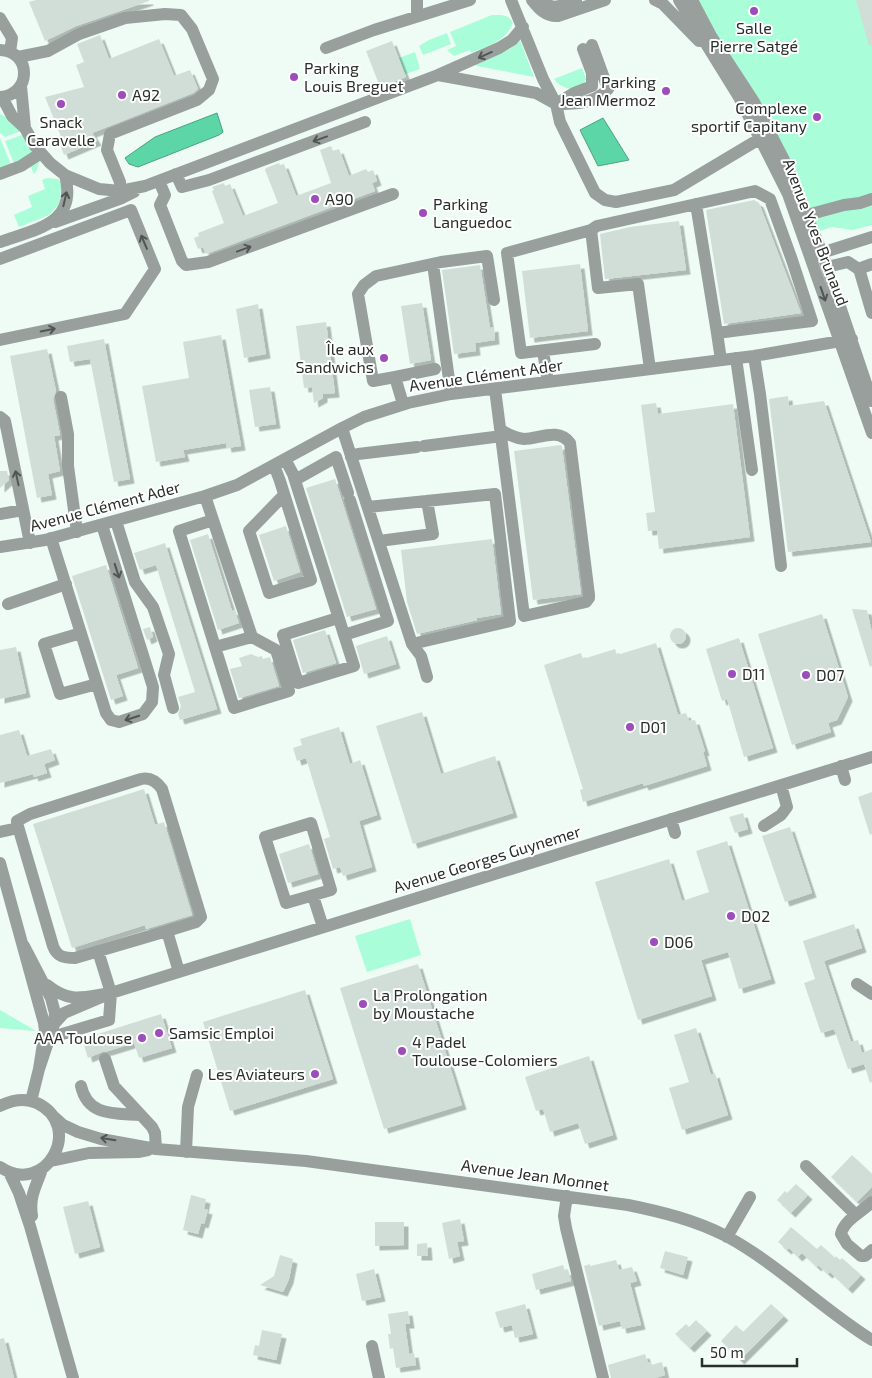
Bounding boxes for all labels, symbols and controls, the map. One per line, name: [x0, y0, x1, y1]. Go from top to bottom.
marker: Salle Pierre Satgé: [748, 5, 760, 17]
place label: Salle Pierre Satgé: [710, 18, 798, 55]
one-way arrow: [478, 50, 493, 60]
place label: Parking Louis Breguet: [304, 58, 404, 95]
marker: Parking Louis Breguet: [288, 71, 300, 83]
place label: Parking Jean Mermoz: [560, 72, 656, 109]
place label: A92: [132, 85, 160, 104]
marker: Parking Jean Mermoz: [660, 85, 672, 97]
marker: A92: [116, 89, 128, 101]
marker: Snack Caravelle: [55, 98, 67, 110]
place label: Complexe sportif Capitany: [691, 98, 808, 135]
marker: Complexe sportif Capitany: [811, 111, 823, 123]
place label: Snack Caravelle: [27, 112, 95, 149]
one-way arrow: [313, 135, 328, 144]
street label: Avenue Yves Brunaud: [780, 156, 853, 308]
place label: A90: [325, 189, 354, 208]
one-way arrow: [61, 191, 70, 207]
marker: A90: [309, 193, 321, 205]
place label: Parking Languedoc: [433, 194, 512, 231]
marker: Parking Languedoc: [417, 207, 429, 219]
one-way arrow: [139, 235, 149, 250]
one-way arrow: [235, 244, 251, 253]
one-way arrow: [819, 286, 828, 301]
one-way arrow: [39, 325, 55, 335]
place label: Île aux Sandwichs: [295, 339, 375, 376]
marker: Île aux Sandwichs: [378, 352, 390, 364]
street label: Avenue Clément Ader: [408, 354, 565, 395]
one-way arrow: [12, 470, 21, 486]
street label: Avenue Clément Ader: [28, 476, 183, 535]
one-way arrow: [113, 563, 122, 579]
place label: D11: [742, 664, 765, 683]
place label: D07: [816, 665, 844, 684]
marker: D11: [726, 668, 738, 680]
marker: D07: [800, 669, 812, 681]
one-way arrow: [125, 714, 141, 723]
place label: D01: [640, 717, 667, 736]
marker: D01: [624, 721, 636, 733]
street label: Avenue Georges Guynemer: [391, 821, 583, 896]
place label: D02: [741, 906, 770, 925]
marker: D02: [725, 910, 737, 922]
place label: D06: [664, 932, 693, 951]
marker: D06: [648, 936, 660, 948]
place label: La Prolongation by Moustache: [373, 985, 488, 1022]
marker: La Prolongation by Moustache: [357, 998, 369, 1010]
place label: Samsic Emploi: [169, 1023, 274, 1042]
marker: Samsic Emploi: [153, 1027, 165, 1039]
place label: AAA Toulouse: [34, 1028, 132, 1047]
marker: AAA Toulouse: [136, 1032, 148, 1044]
place label: 4 Padel Toulouse-Colomiers: [412, 1032, 558, 1069]
marker: 4 Padel Toulouse-Colomiers: [396, 1045, 408, 1057]
place label: Les Aviateurs: [208, 1064, 305, 1083]
marker: Les Aviateurs: [309, 1068, 321, 1080]
one-way arrow: [100, 1134, 116, 1144]
street label: Avenue Jean Monnet: [460, 1155, 610, 1194]
scale bar: [702, 1336, 797, 1368]
text: 50 m: [710, 1343, 744, 1361]

